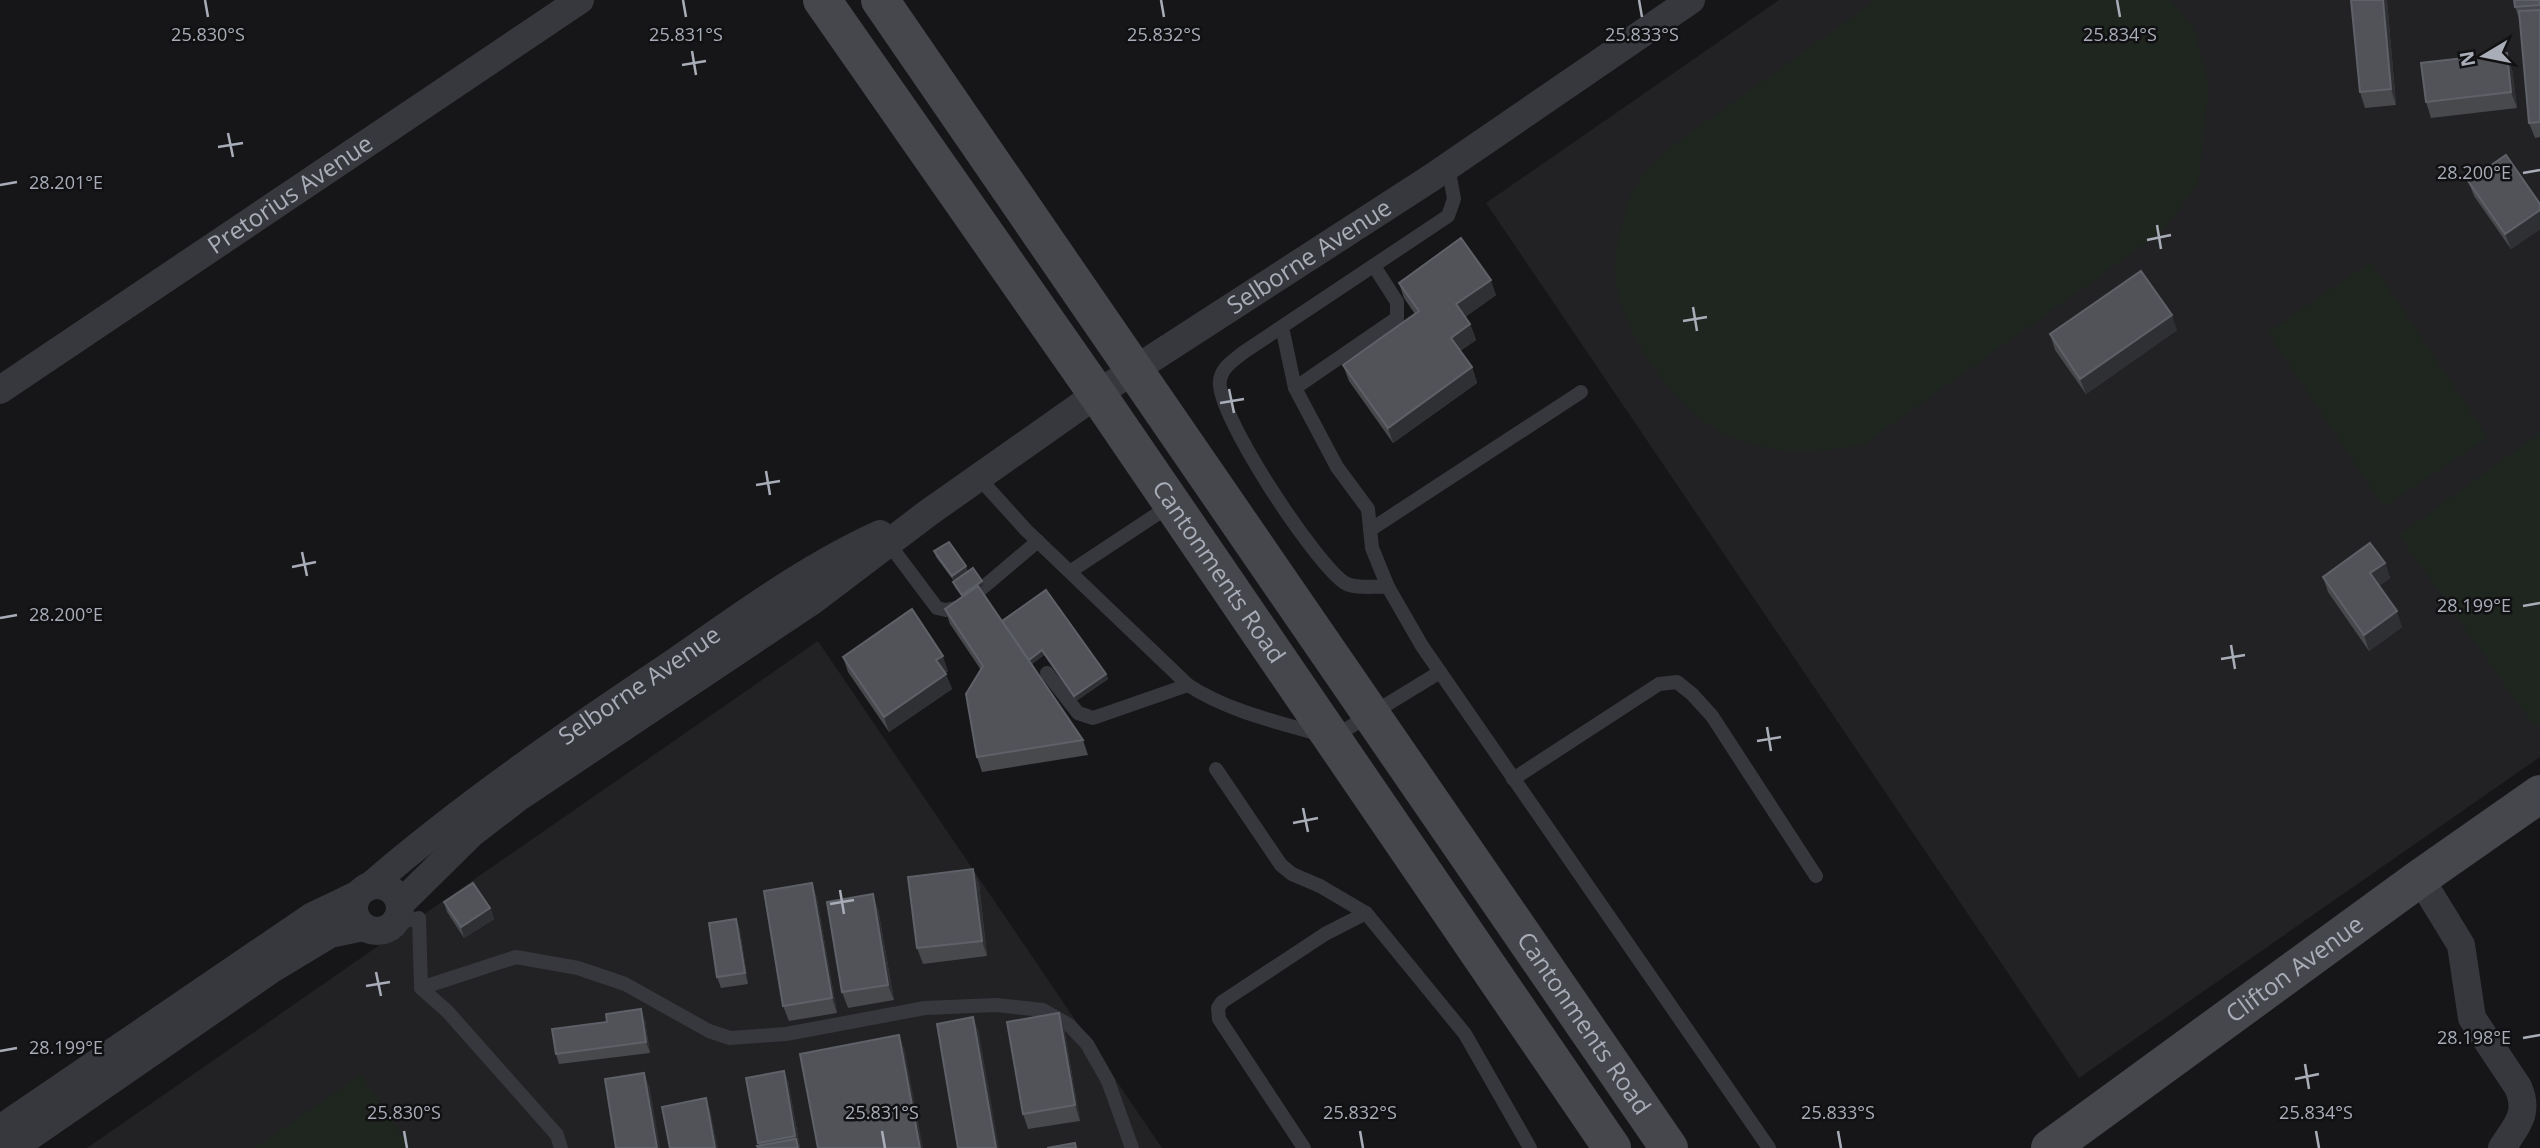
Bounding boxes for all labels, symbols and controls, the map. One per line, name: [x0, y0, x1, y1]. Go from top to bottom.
north arrow: [2449, 21, 2519, 91]
text: 25.830°S: [171, 22, 245, 46]
text: 25.831°S: [649, 22, 723, 46]
text: 25.832°S: [1127, 22, 1201, 46]
text: 25.833°S: [1605, 22, 1679, 46]
text: 25.834°S: [2083, 22, 2157, 46]
text: N: [2453, 49, 2481, 69]
street label: Pretorius Avenue: [200, 126, 379, 261]
text: 28.200°E: [2437, 160, 2511, 184]
text: 28.201°E: [29, 170, 103, 194]
street label: Selborne Avenue: [1220, 190, 1397, 321]
street label: Cantonments Road: [1146, 473, 1294, 669]
text: 28.199°E: [2437, 593, 2511, 617]
text: 28.200°E: [29, 602, 103, 626]
street label: Selborne Avenue: [551, 617, 726, 752]
street label: Clifton Avenue: [2218, 907, 2369, 1030]
street label: Cantonments Road: [1510, 925, 1659, 1121]
text: 28.198°E: [2437, 1025, 2511, 1049]
text: 28.199°E: [29, 1035, 103, 1059]
text: 25.830°S: [367, 1100, 441, 1124]
text: 25.831°S: [845, 1100, 919, 1124]
text: 25.832°S: [1323, 1100, 1397, 1124]
text: 25.833°S: [1801, 1100, 1875, 1124]
text: 25.834°S: [2279, 1100, 2353, 1124]

